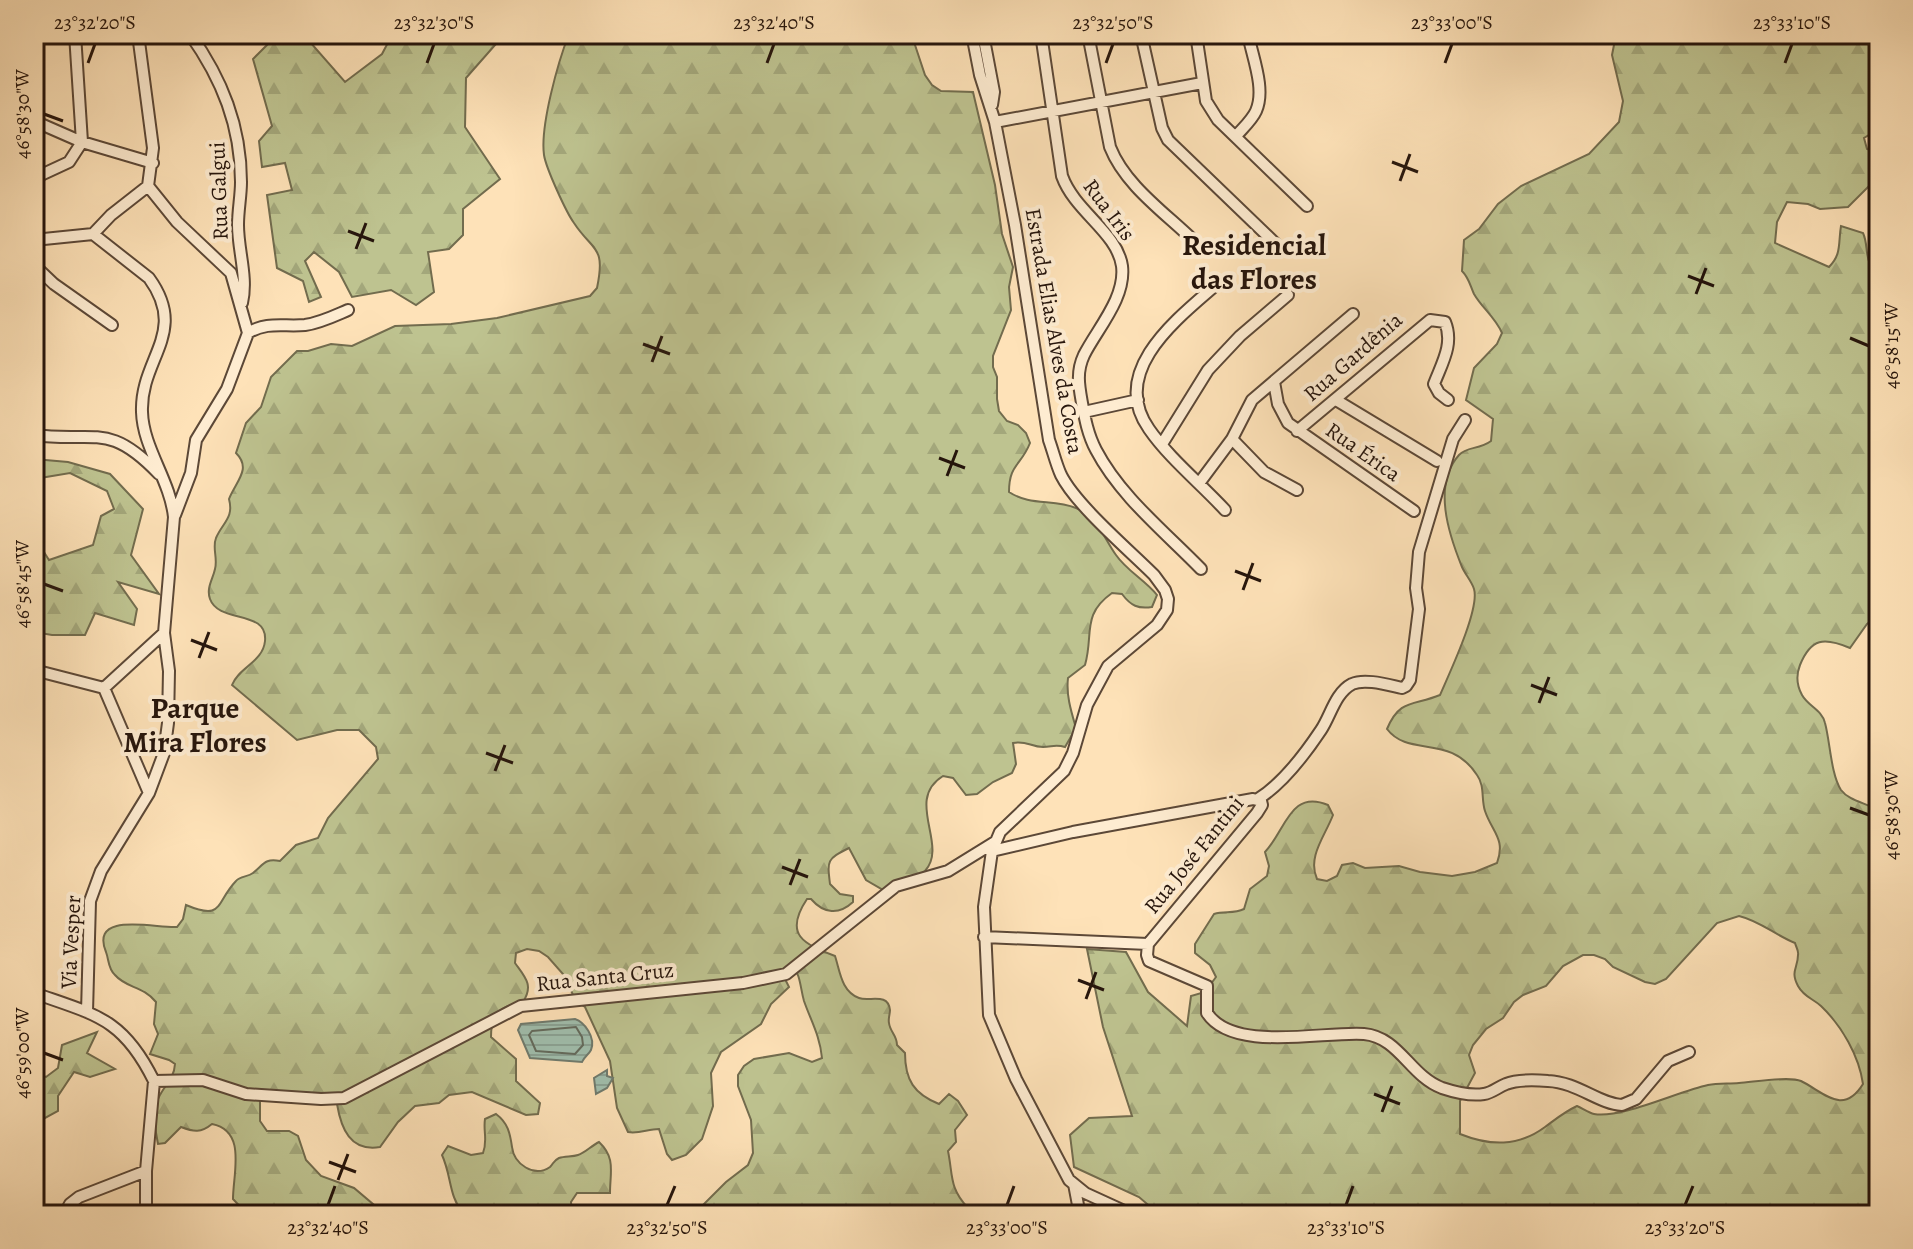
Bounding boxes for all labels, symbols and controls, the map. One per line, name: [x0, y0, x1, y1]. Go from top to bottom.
text: 23°32'20"S: [54, 9, 136, 36]
text: 23°32'30"S: [394, 9, 474, 36]
text: 23°32'40"S: [733, 9, 815, 36]
text: 23°32'50"S: [1072, 9, 1154, 36]
text: 23°33'00"S: [1411, 9, 1493, 36]
text: 23°33'10"S: [1753, 9, 1831, 36]
text: 46°58'30"W: [9, 69, 36, 159]
street label: Rua Galgui: [202, 141, 236, 241]
street label: Rua Iris: [1076, 173, 1142, 247]
street label: Estrada Elias Alves da Costa: [1018, 206, 1091, 457]
district label: Residencial das Flores: [1182, 225, 1326, 299]
text: 46°58'15"W: [1878, 303, 1905, 389]
street label: Rua Gardênia: [1297, 305, 1410, 408]
street label: Rua Érica: [1319, 415, 1407, 489]
text: 46°58'45"W: [9, 539, 36, 628]
district label: Parque Mira Flores: [123, 688, 267, 762]
text: 46°58'30"W: [1878, 770, 1905, 860]
street label: Rua José Fantini: [1137, 790, 1251, 920]
street label: Via Vesper: [54, 894, 88, 991]
street label: Rua Santa Cruz: [535, 955, 675, 999]
text: 46°59'00"W: [9, 1007, 36, 1099]
text: 23°32'40"S: [287, 1214, 369, 1241]
text: 23°32'50"S: [626, 1214, 708, 1241]
text: 23°33'00"S: [966, 1214, 1048, 1241]
text: 23°33'10"S: [1307, 1214, 1385, 1241]
text: 23°33'20"S: [1645, 1214, 1725, 1241]

